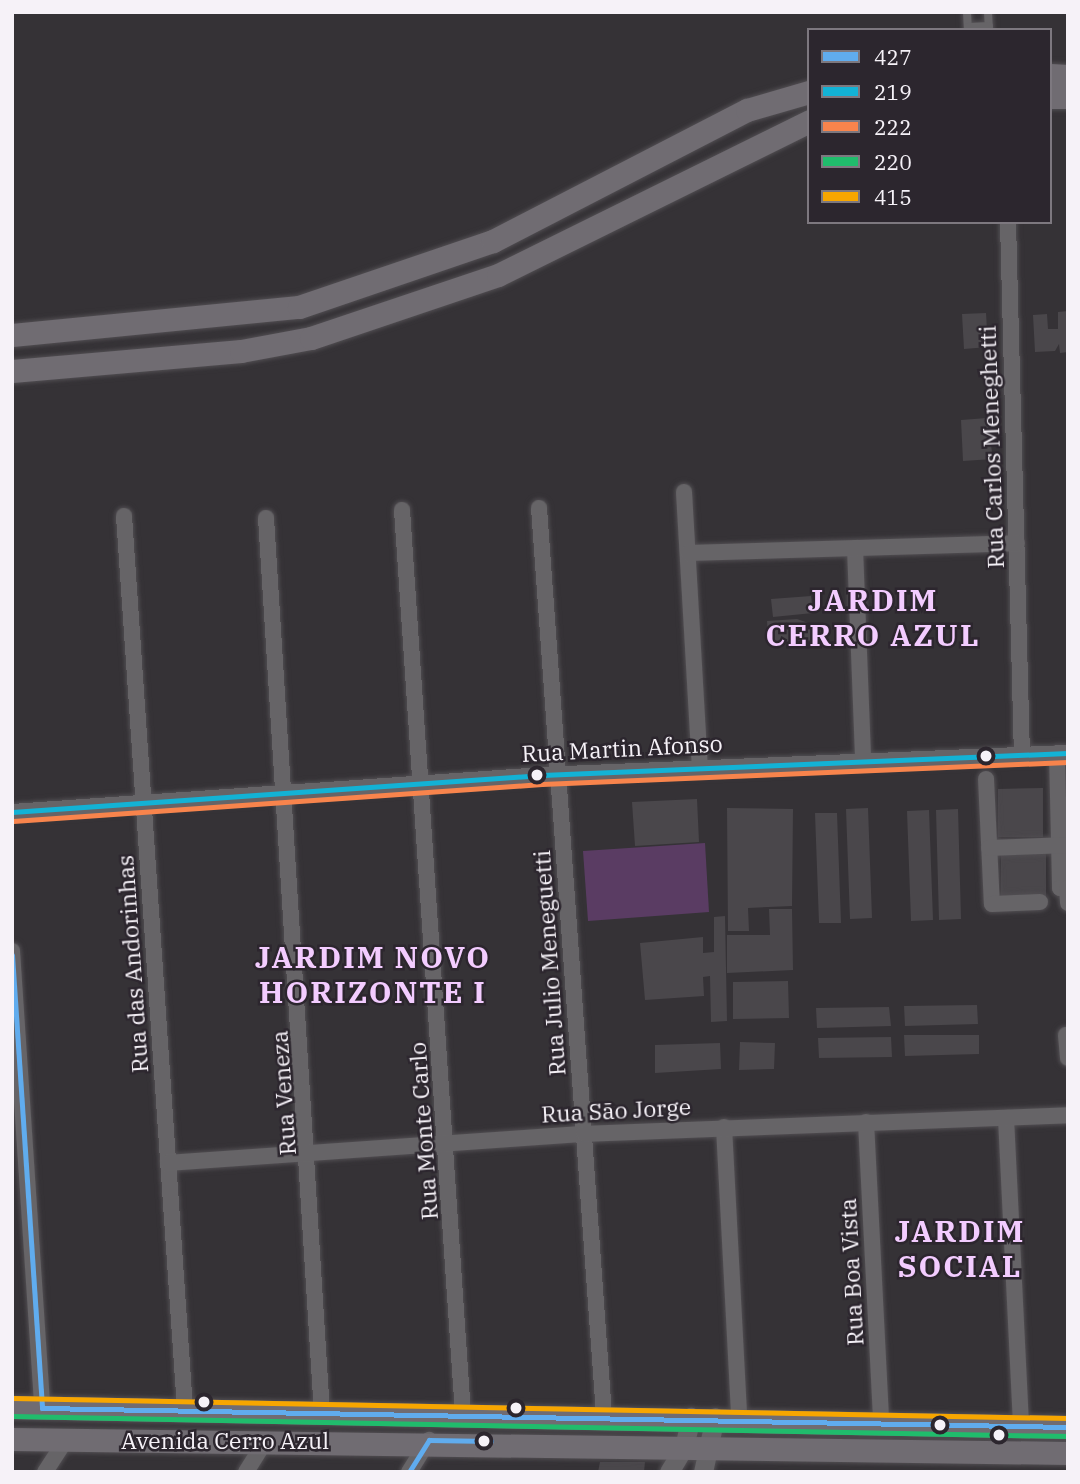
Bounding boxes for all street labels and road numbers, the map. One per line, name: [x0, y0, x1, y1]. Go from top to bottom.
street label: Rua Carlos Meneghetti: [973, 325, 1009, 569]
street label: Rua Martin Afonso: [521, 729, 723, 767]
street label: Rua Julio Meneguetti: [527, 849, 571, 1077]
street label: Rua das Andorinhas: [111, 854, 153, 1074]
street label: Rua Veneza: [265, 1030, 301, 1156]
street label: Rua Monte Carlo: [403, 1041, 443, 1221]
street label: Rua São Jorge: [540, 1092, 692, 1128]
street label: Rua Boa Vista: [833, 1197, 869, 1347]
street label: Avenida Cerro Azul: [121, 1426, 329, 1454]

